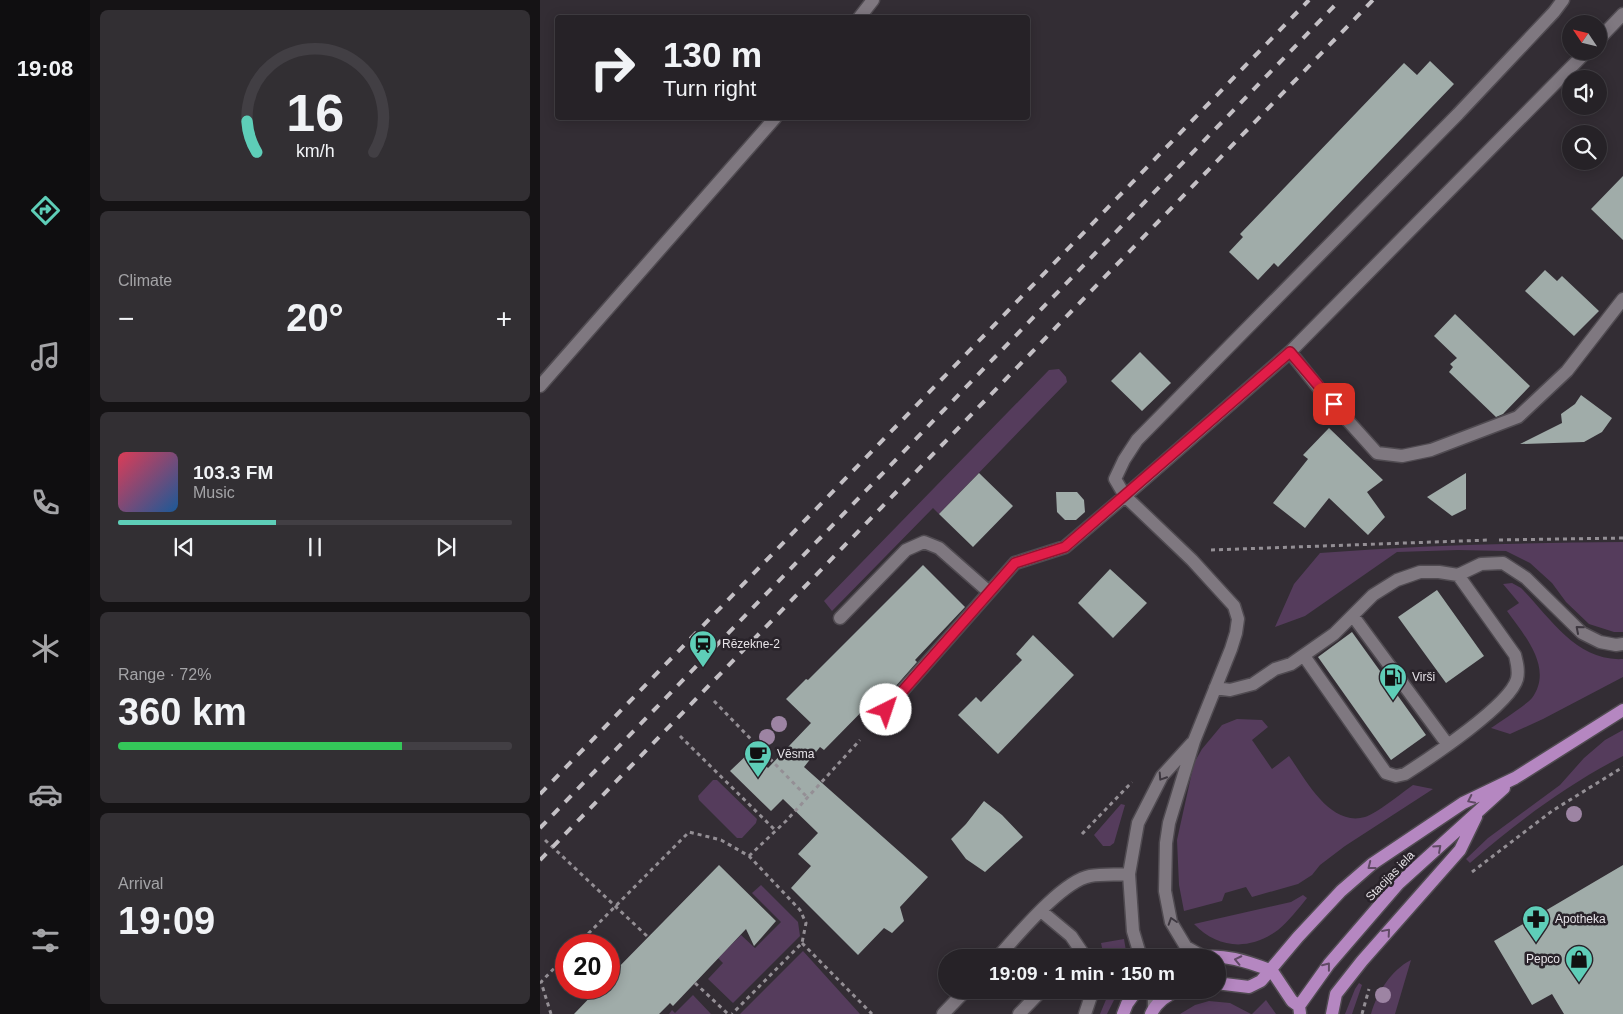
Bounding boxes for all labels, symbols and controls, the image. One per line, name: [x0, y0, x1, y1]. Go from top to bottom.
north arrow: [1562, 15, 1608, 60]
map controls: [1562, 15, 1607, 170]
icon: right: [580, 35, 645, 100]
text: 130 m: [663, 35, 762, 74]
text: 19:08: [17, 56, 73, 81]
button: sound: [1562, 70, 1607, 115]
text: Turn right: [663, 76, 756, 101]
text: 16: [286, 84, 344, 142]
button: search: [1562, 125, 1607, 170]
text: km/h: [296, 141, 334, 161]
icon: directions: [28, 193, 63, 228]
text: Climate: [118, 272, 172, 289]
text: 20°: [286, 297, 344, 339]
text: −: [118, 303, 134, 334]
text: +: [496, 303, 512, 334]
icon: music: [28, 339, 63, 374]
pin: [1313, 383, 1355, 425]
icon: arrive: [1320, 390, 1348, 418]
text: 103.3 FM: [193, 462, 273, 483]
text: Music: [193, 484, 235, 501]
icon: phone: [28, 485, 63, 520]
icon: previous: [170, 533, 198, 561]
icon: pause: [301, 533, 329, 561]
icon: next: [432, 533, 460, 561]
one-way arrow: [1575, 626, 1584, 635]
station icon: Rēzekne-2: [688, 629, 718, 668]
icon: climate: [28, 631, 63, 666]
place label: Rēzekne-2: [722, 637, 780, 651]
fuel station icon: Virši: [1378, 662, 1408, 701]
text: Range · 72%: [118, 666, 211, 683]
place label: Virši: [1412, 670, 1435, 684]
position arrow: [859, 683, 911, 735]
text: 360 km: [118, 691, 247, 733]
cafe icon: Vēsma: [743, 739, 773, 778]
place label: Vēsma: [777, 747, 815, 761]
one-way arrow: [1159, 772, 1168, 781]
icon: car: [28, 777, 63, 812]
one-way arrow: [1467, 793, 1476, 804]
one-way arrow: [1433, 844, 1442, 853]
street label: Stacijas iela: [1363, 848, 1418, 904]
one-way arrow: [1367, 861, 1376, 870]
text: Arrival: [118, 875, 163, 892]
text: 19:09: [118, 900, 215, 942]
pharmacy icon: Apotheka: [1521, 904, 1551, 943]
place label: Apotheka: [1555, 912, 1606, 926]
one-way arrow: [1167, 917, 1177, 926]
icon: filters: [28, 923, 63, 958]
one-way arrow: [1382, 928, 1391, 937]
speed limit sign: 20: [555, 934, 620, 999]
shop icon: Pepco: [1564, 944, 1594, 983]
place label: Pepco: [1526, 952, 1560, 966]
one-way arrow: [1233, 955, 1242, 965]
text: 19:09 · 1 min · 150 m: [989, 963, 1175, 984]
one-way arrow: [1322, 963, 1330, 972]

